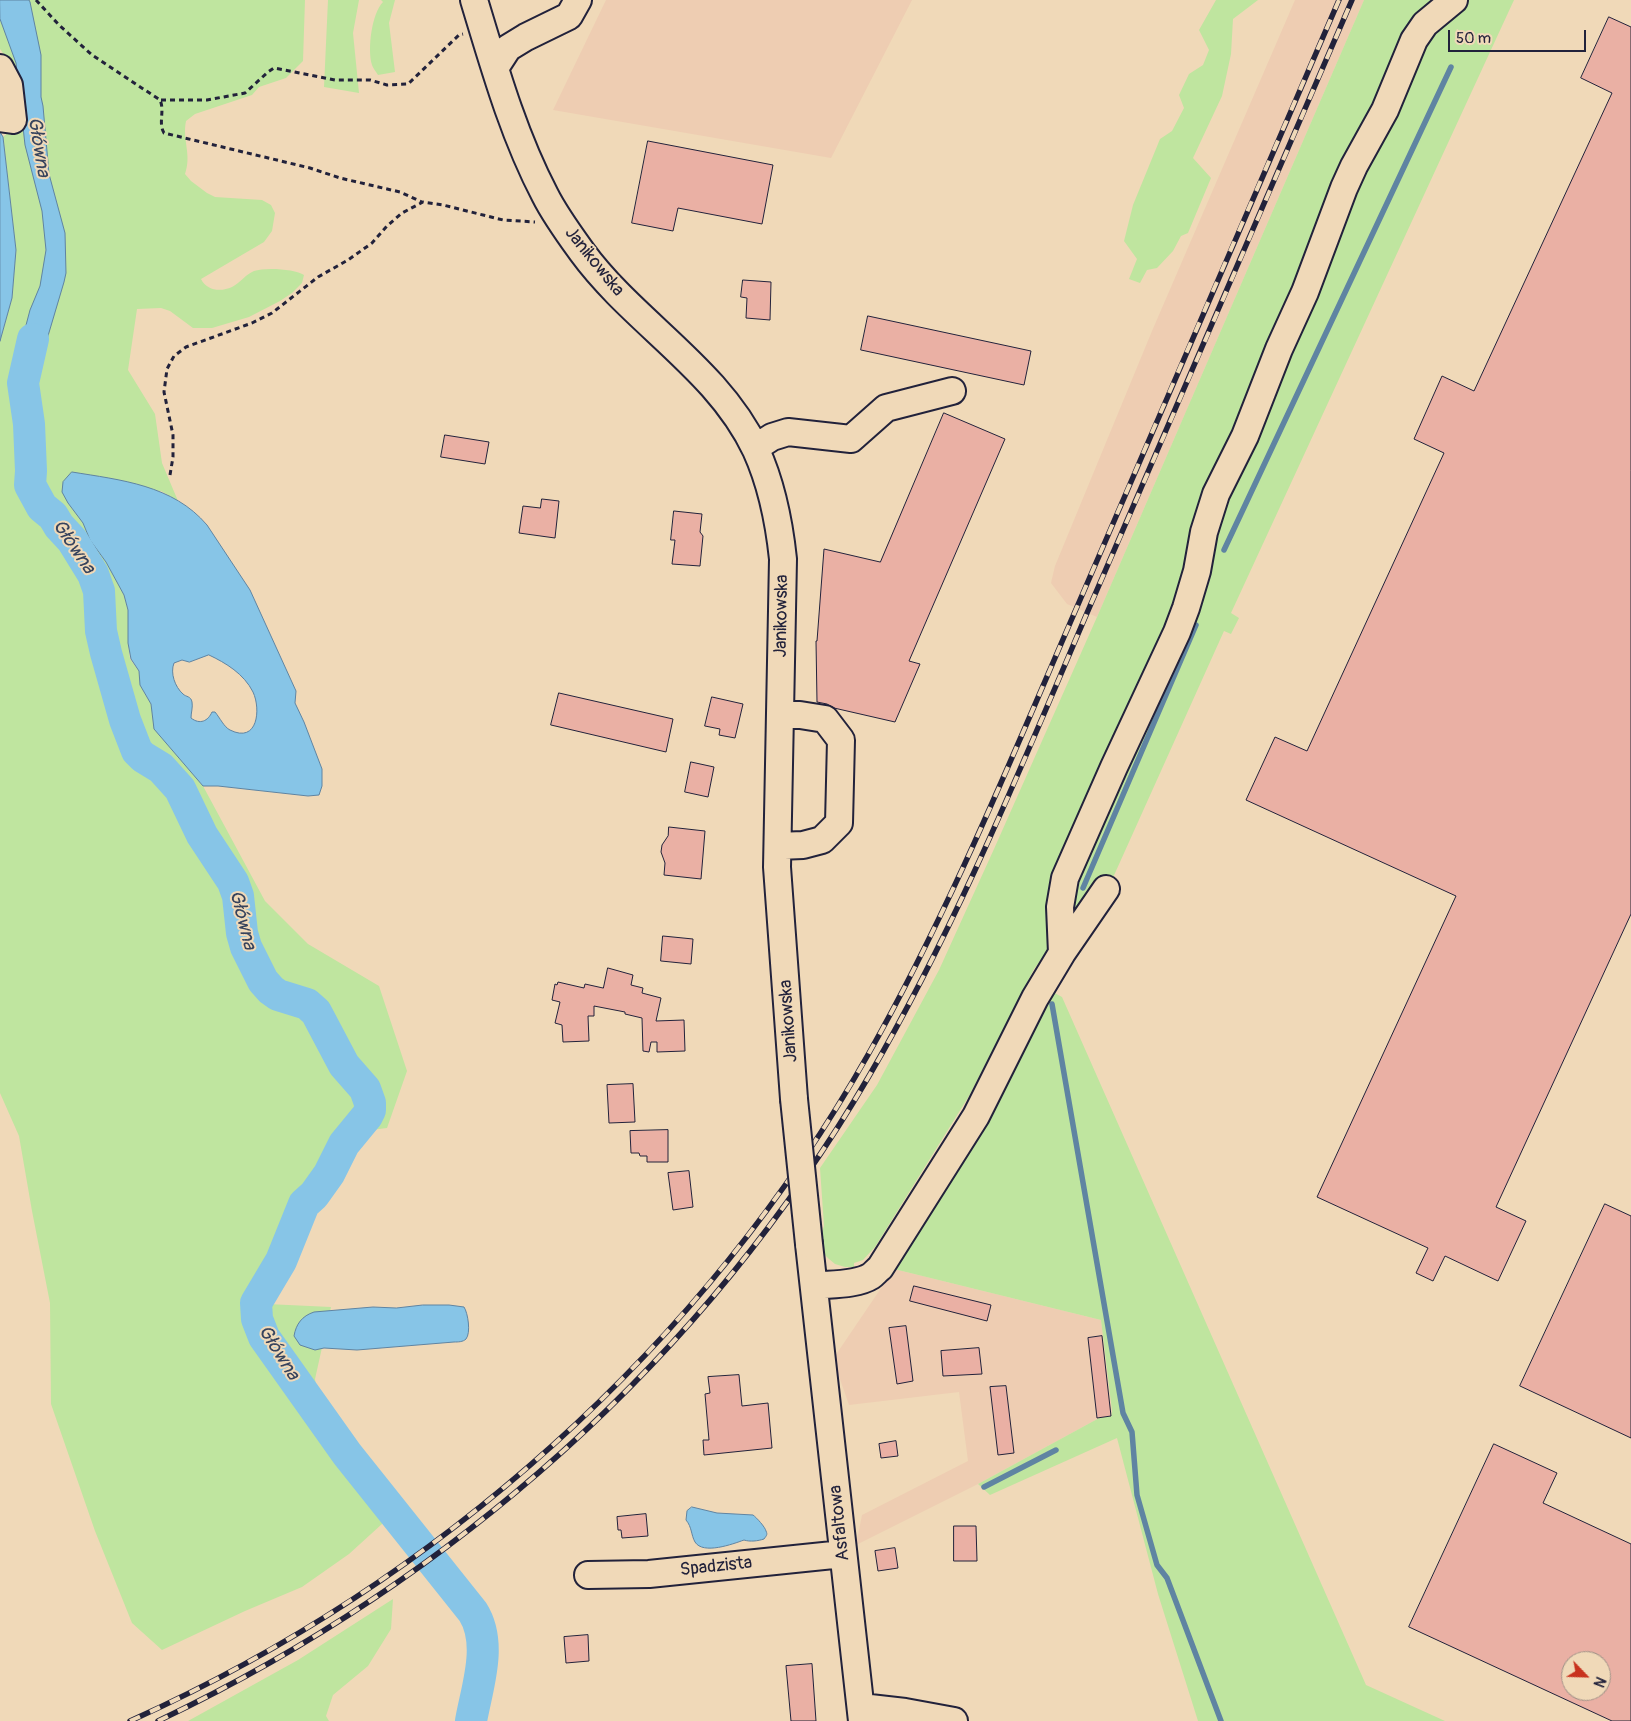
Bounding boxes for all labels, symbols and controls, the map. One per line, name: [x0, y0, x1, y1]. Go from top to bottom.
scale bar: [1451, 20, 1588, 52]
text: 50 m: [1456, 29, 1491, 48]
water label: Główna: [22, 116, 54, 178]
street label: Janikowska: [560, 223, 628, 301]
water label: Główna: [47, 516, 99, 578]
street label: Janikowska: [770, 574, 794, 658]
water label: Główna: [224, 888, 260, 952]
street label: Janikowska: [775, 979, 803, 1063]
water label: Główna: [252, 1321, 304, 1385]
street label: Asfaltowa: [825, 1484, 855, 1562]
street label: Spadzista: [679, 1552, 753, 1582]
north arrow: [1561, 1651, 1611, 1701]
text: N: [1590, 1674, 1609, 1690]

